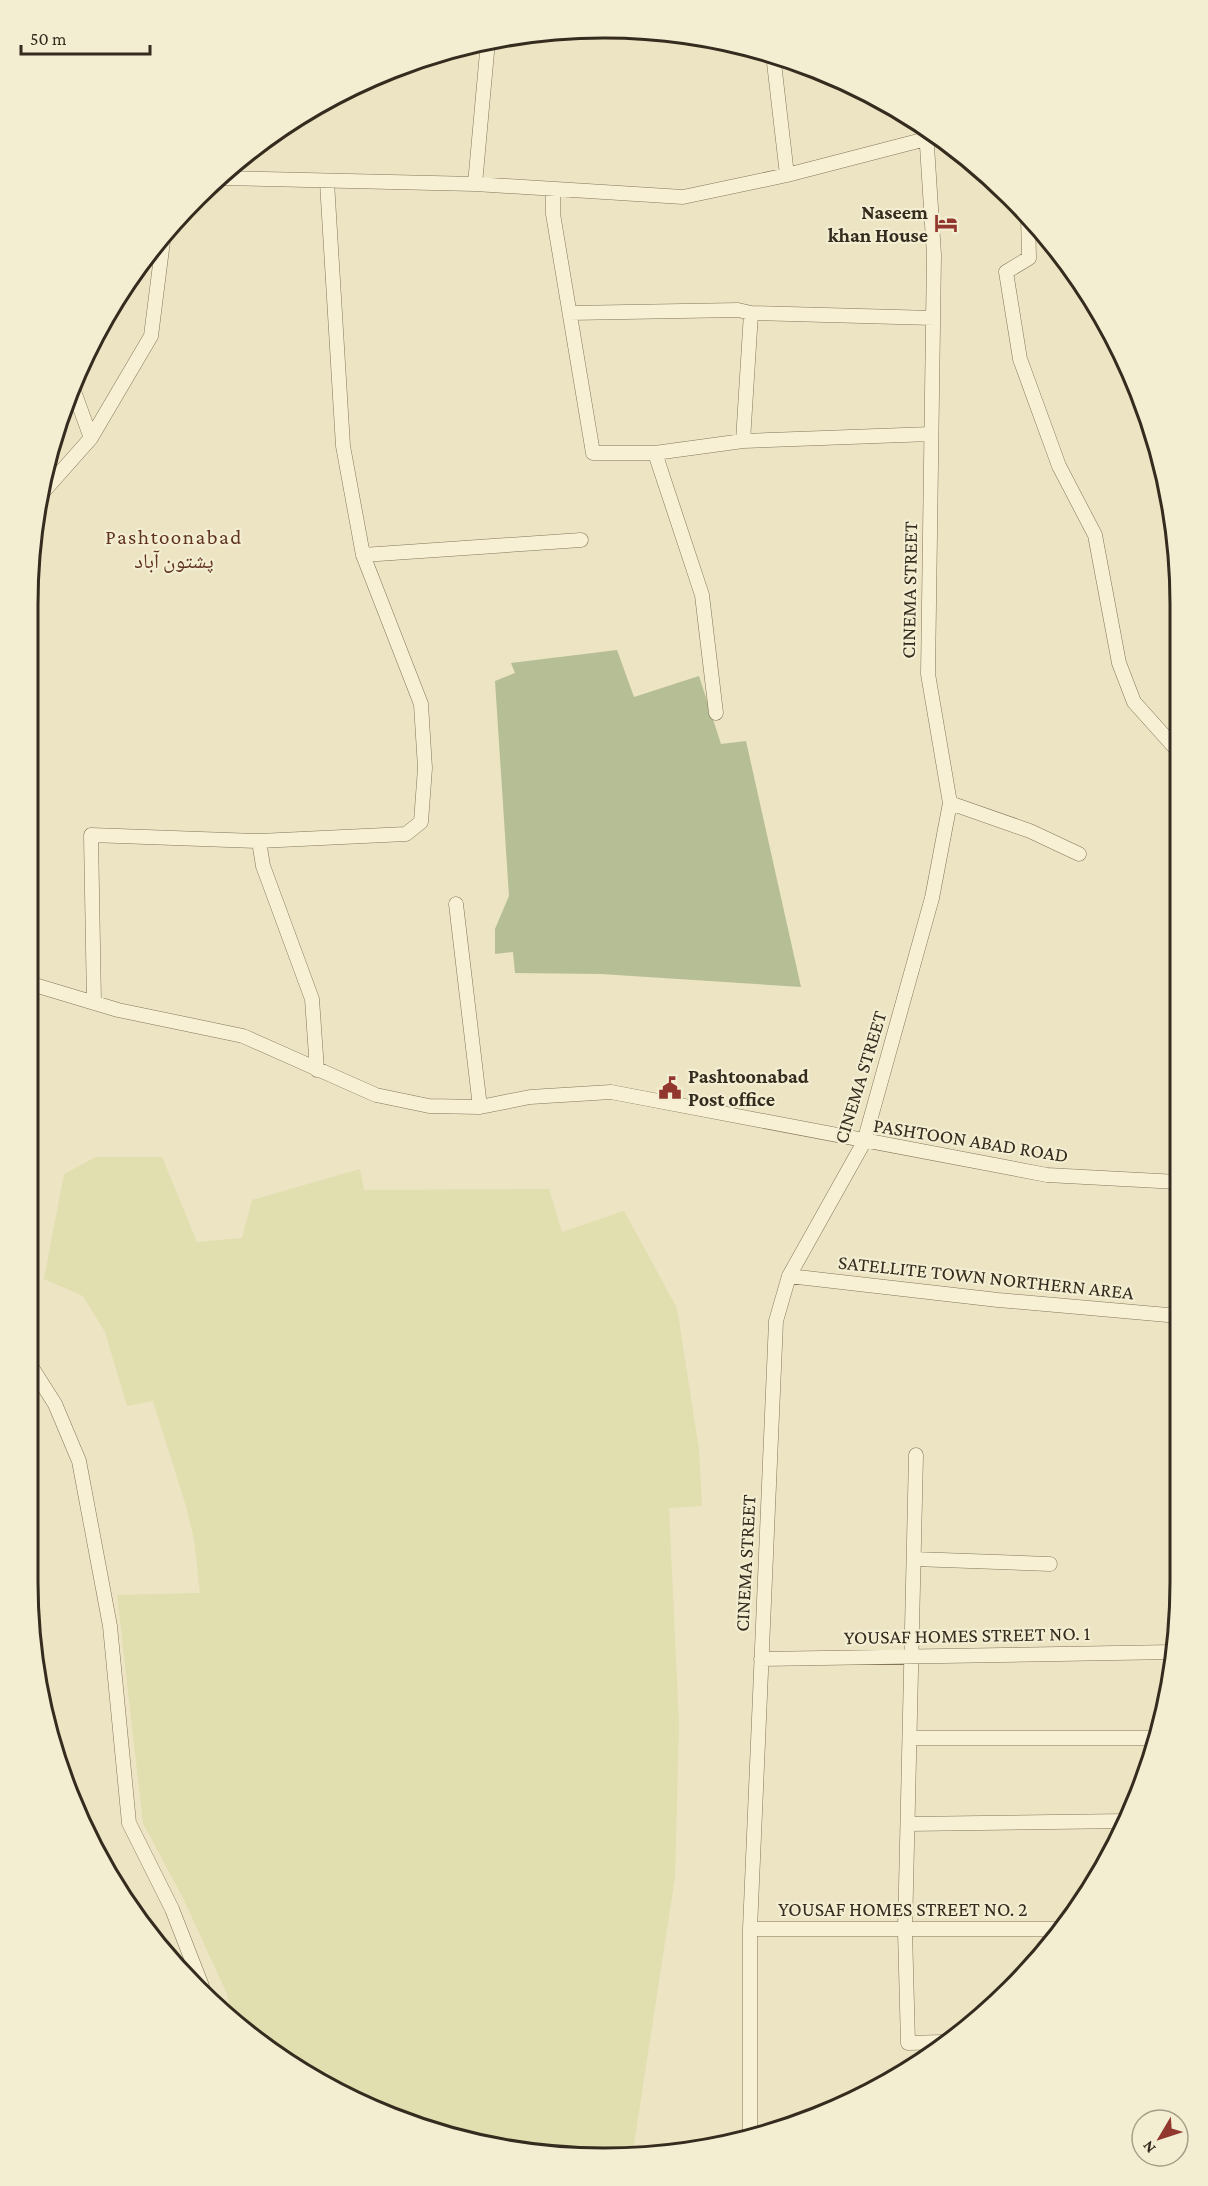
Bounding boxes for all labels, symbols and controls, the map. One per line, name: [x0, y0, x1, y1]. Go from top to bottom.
scale bar: [21, 18, 150, 56]
text: 50 m: [30, 29, 67, 49]
place label: Naseem khan House: [828, 201, 928, 246]
hotel icon: Naseem khan House: [933, 210, 959, 236]
street label: CINEMA STREET: [897, 521, 921, 659]
district label: Pashtoonabad پشتون آباد: [105, 525, 243, 573]
street label: CINEMA STREET: [829, 1008, 891, 1146]
place label: Pashtoonabad Post office: [688, 1065, 809, 1110]
public building icon: Pashtoonabad Post office: [657, 1075, 683, 1101]
street label: PASHTOON ABAD ROAD: [872, 1114, 1070, 1166]
street label: SATELLITE TOWN NORTHERN AREA: [837, 1251, 1135, 1304]
street label: CINEMA STREET: [730, 1494, 760, 1632]
street label: YOUSAF HOMES STREET NO. 1: [844, 1622, 1090, 1648]
street label: YOUSAF HOMES STREET NO. 2: [778, 1898, 1028, 1920]
north arrow: [1130, 2108, 1190, 2168]
text: N: [1139, 2137, 1159, 2157]

